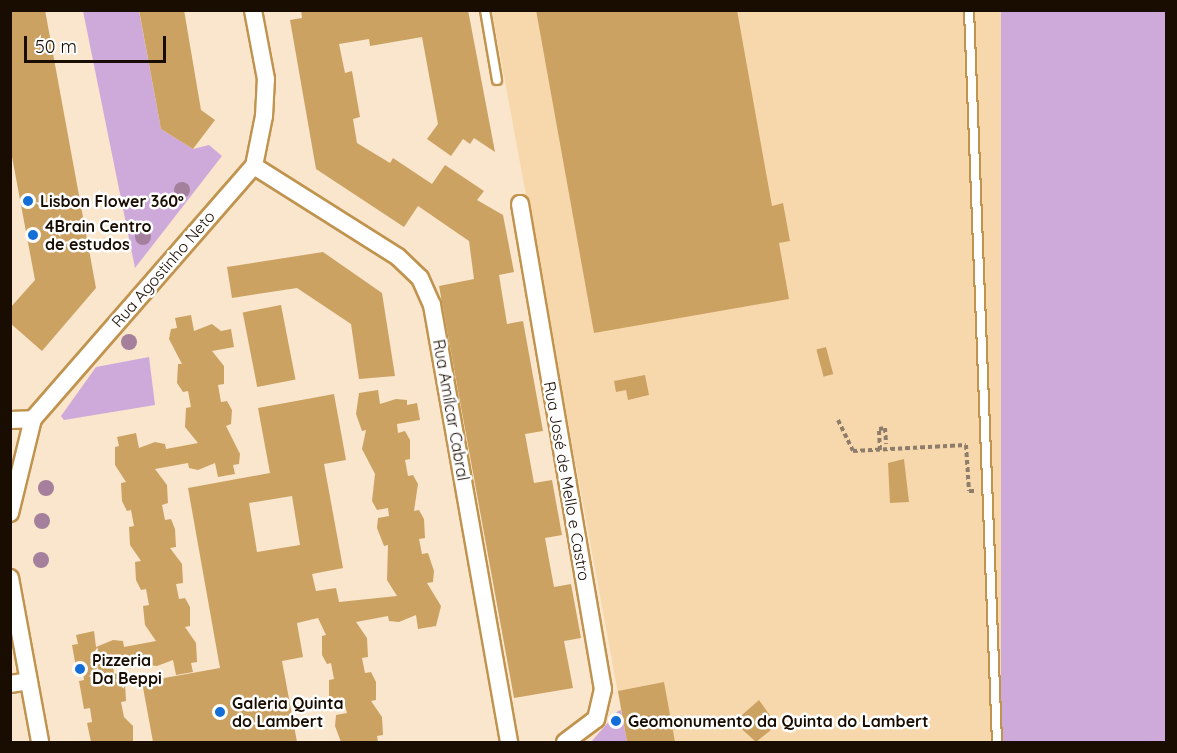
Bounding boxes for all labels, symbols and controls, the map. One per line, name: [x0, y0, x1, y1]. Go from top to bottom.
scale bar: [27, 24, 170, 62]
text: 50 m: [35, 35, 77, 58]
place label: Lisbon Flower 360º: [40, 191, 184, 211]
marker: Lisbon Flower 360º: [21, 194, 35, 208]
street label: Rua Agostinho Neto: [107, 207, 219, 331]
place label: 4Brain Centro de estudos: [45, 216, 152, 254]
marker: 4Brain Centro de estudos: [26, 228, 40, 242]
street label: Rua Amílcar Cabral: [429, 338, 473, 482]
street label: Rua José de Mello e Castro: [540, 380, 594, 582]
place label: Pizzeria Da Beppi: [92, 650, 162, 688]
marker: Pizzeria Da Beppi: [73, 662, 87, 676]
place label: Galeria Quinta do Lambert: [232, 693, 344, 731]
marker: Galeria Quinta do Lambert: [213, 705, 227, 719]
place label: Geomonumento da Quinta do Lambert: [628, 711, 929, 731]
marker: Geomonumento da Quinta do Lambert: [609, 714, 623, 728]

